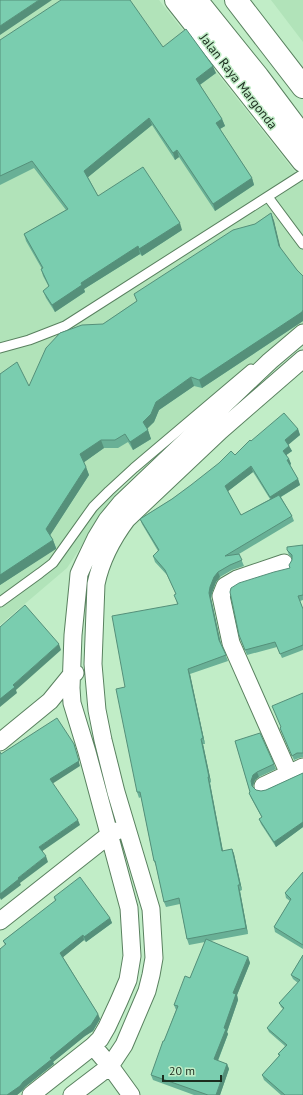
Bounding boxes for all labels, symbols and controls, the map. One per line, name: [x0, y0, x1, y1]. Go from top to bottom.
street label: Jalan Raya Margonda: [195, 29, 281, 133]
scale bar: [163, 1057, 221, 1083]
text: 20 m: [169, 1063, 195, 1078]

